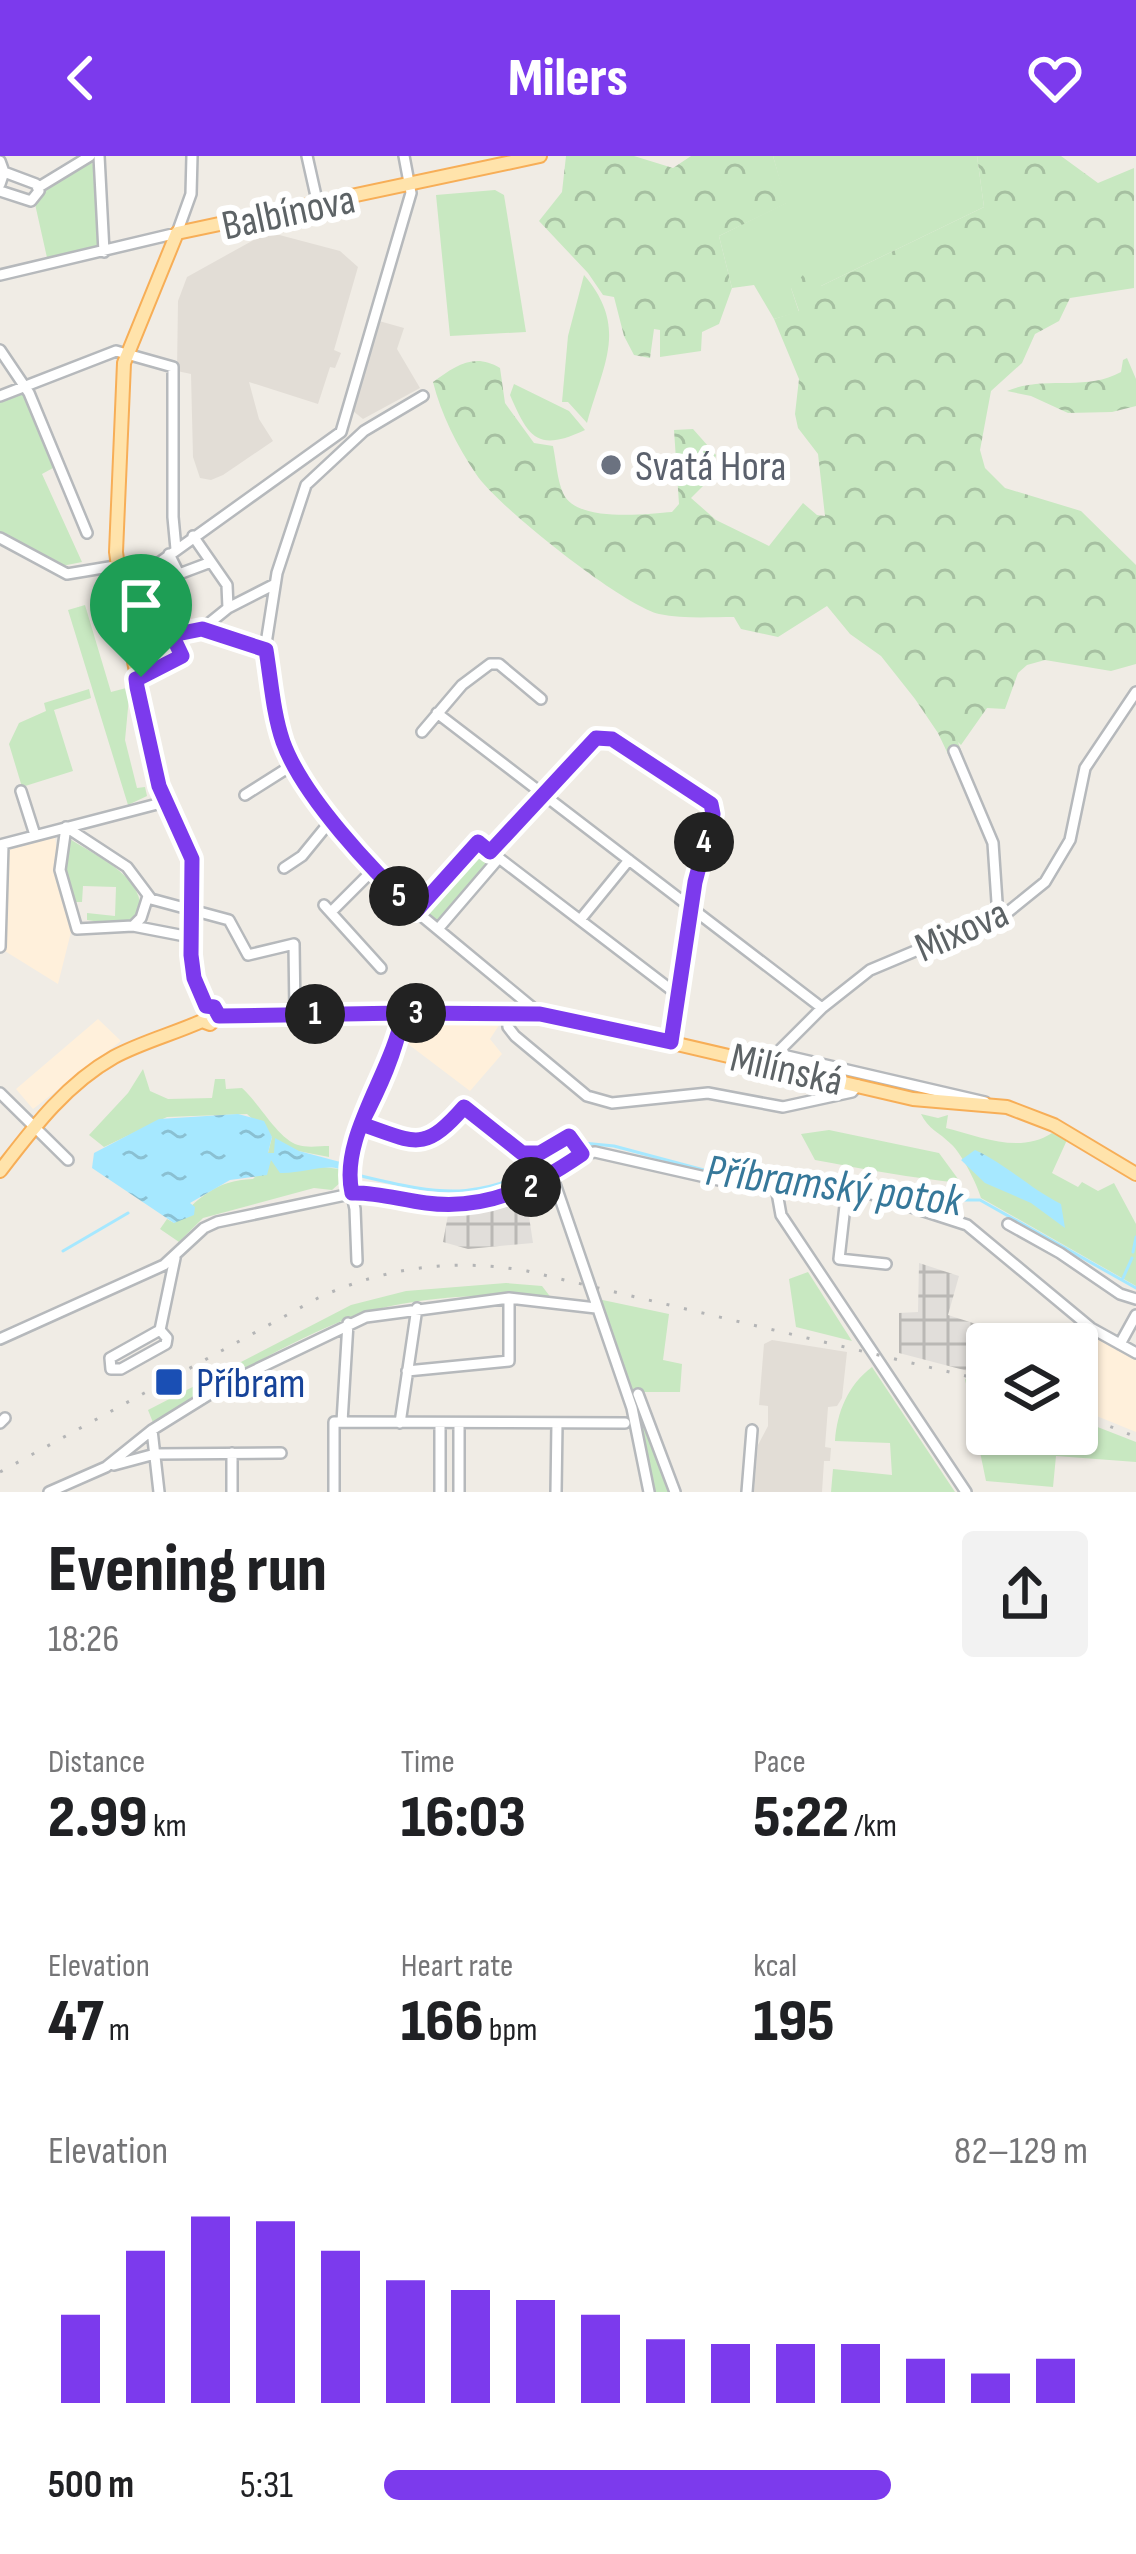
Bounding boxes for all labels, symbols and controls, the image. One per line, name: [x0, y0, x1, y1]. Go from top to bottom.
icon: back: [48, 45, 114, 111]
icon: heart: [1022, 45, 1088, 111]
text: Milers: [508, 46, 628, 111]
street label: Balbínova: [217, 174, 360, 252]
place label: Svatá Hora: [635, 442, 786, 493]
marker: Svatá Hora: [598, 452, 624, 478]
pin: [90, 554, 192, 677]
icon: arrive: [108, 572, 174, 638]
pin: 4: [674, 812, 734, 872]
text: 4: [696, 822, 712, 862]
pin: 5: [369, 866, 429, 926]
text: 5: [392, 876, 406, 916]
street label: Mixova: [907, 888, 1017, 974]
pin: 3: [386, 983, 446, 1043]
pin: 1: [285, 984, 345, 1044]
text: 3: [409, 993, 423, 1033]
text: 1: [309, 994, 321, 1034]
street label: Milínská: [725, 1033, 848, 1108]
water label: Příbramský potok: [703, 1143, 966, 1230]
pin: 2: [501, 1157, 561, 1217]
text: 2: [524, 1167, 538, 1207]
map controls: [966, 1323, 1098, 1455]
button: layers: [966, 1323, 1098, 1455]
place label: Příbram: [196, 1359, 306, 1410]
marker: Příbram: [153, 1366, 185, 1398]
text: Evening run: [48, 1531, 327, 1610]
button: share: [962, 1531, 1088, 1657]
text: 18:26: [48, 1616, 119, 1663]
text: Distance: [48, 1742, 145, 1782]
text: Time: [401, 1742, 455, 1782]
text: Pace: [753, 1742, 806, 1782]
text: 2.99: [48, 1782, 148, 1854]
text: 16:03: [401, 1782, 526, 1854]
text: 5:22: [753, 1782, 849, 1854]
text: km: [148, 1806, 187, 1846]
text: /km: [849, 1806, 897, 1846]
text: Elevation: [48, 1946, 150, 1986]
text: Heart rate: [401, 1946, 513, 1986]
text: kcal: [753, 1946, 797, 1986]
text: 47: [48, 1986, 103, 2058]
text: 166: [401, 1986, 484, 2058]
text: 195: [753, 1986, 835, 2058]
text: m: [103, 2010, 130, 2050]
text: bpm: [484, 2010, 537, 2050]
text: Elevation: [48, 2128, 168, 2175]
text: 82–129 m: [954, 2128, 1088, 2175]
text: 500 m: [48, 2462, 134, 2509]
text: 5:31: [240, 2462, 293, 2509]

